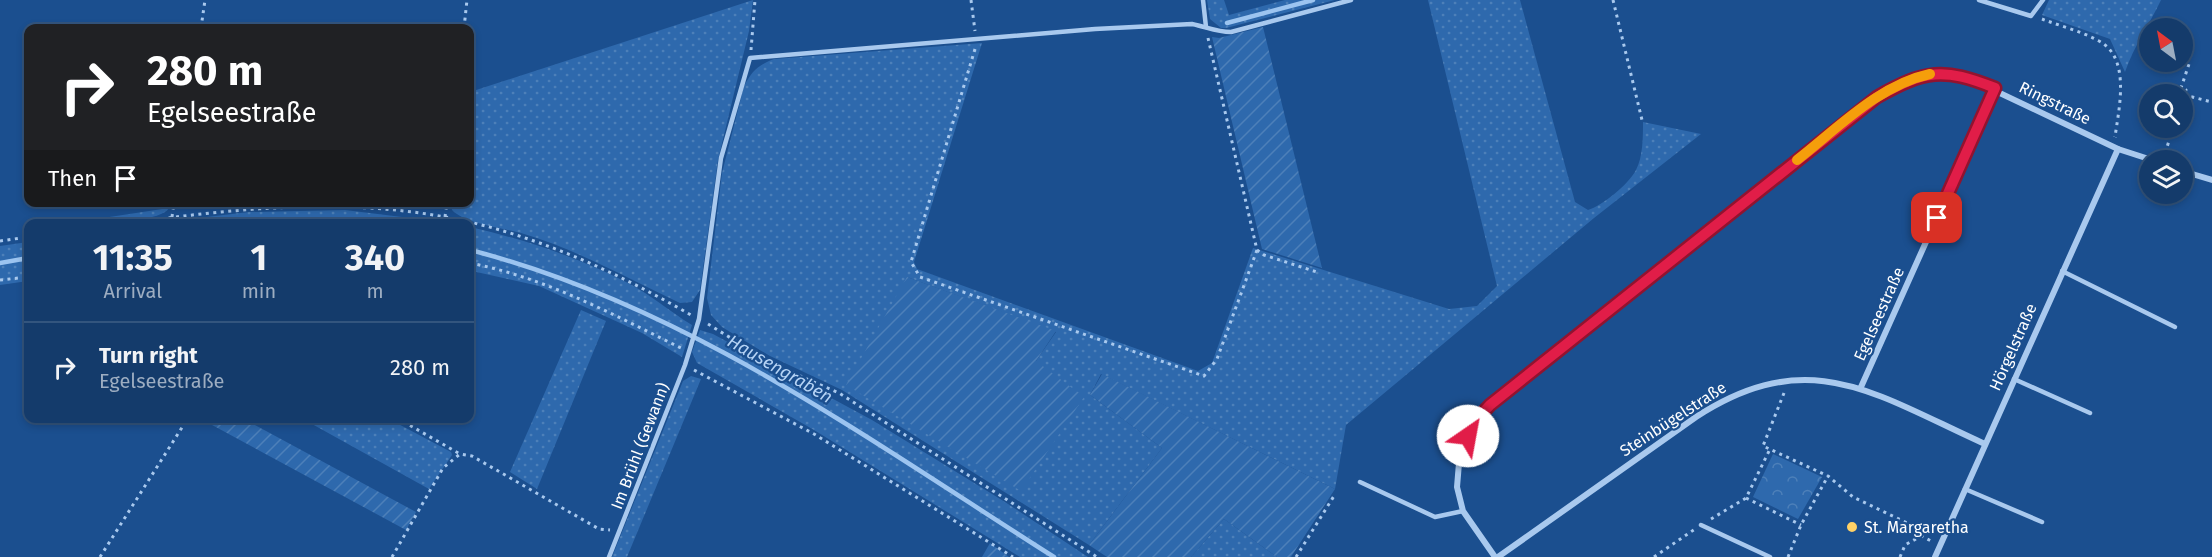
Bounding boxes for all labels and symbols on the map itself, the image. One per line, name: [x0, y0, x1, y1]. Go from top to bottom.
north arrow: [2139, 18, 2193, 72]
street label: Ringstraße: [2016, 77, 2094, 129]
pin: [1911, 192, 1962, 243]
street label: Egelseestraße: [1850, 264, 1908, 364]
street label: Hörgelstraße: [1985, 300, 2041, 394]
water label: Hausengraben: [723, 330, 837, 408]
street label: Steinbügelstraße: [1616, 378, 1730, 460]
street label: Im Brühl (Gewann): [607, 380, 673, 512]
position arrow: [1436, 404, 1500, 468]
place label: St. Margaretha: [1864, 518, 1969, 537]
marker: St. Margaretha: [1845, 520, 1859, 534]

